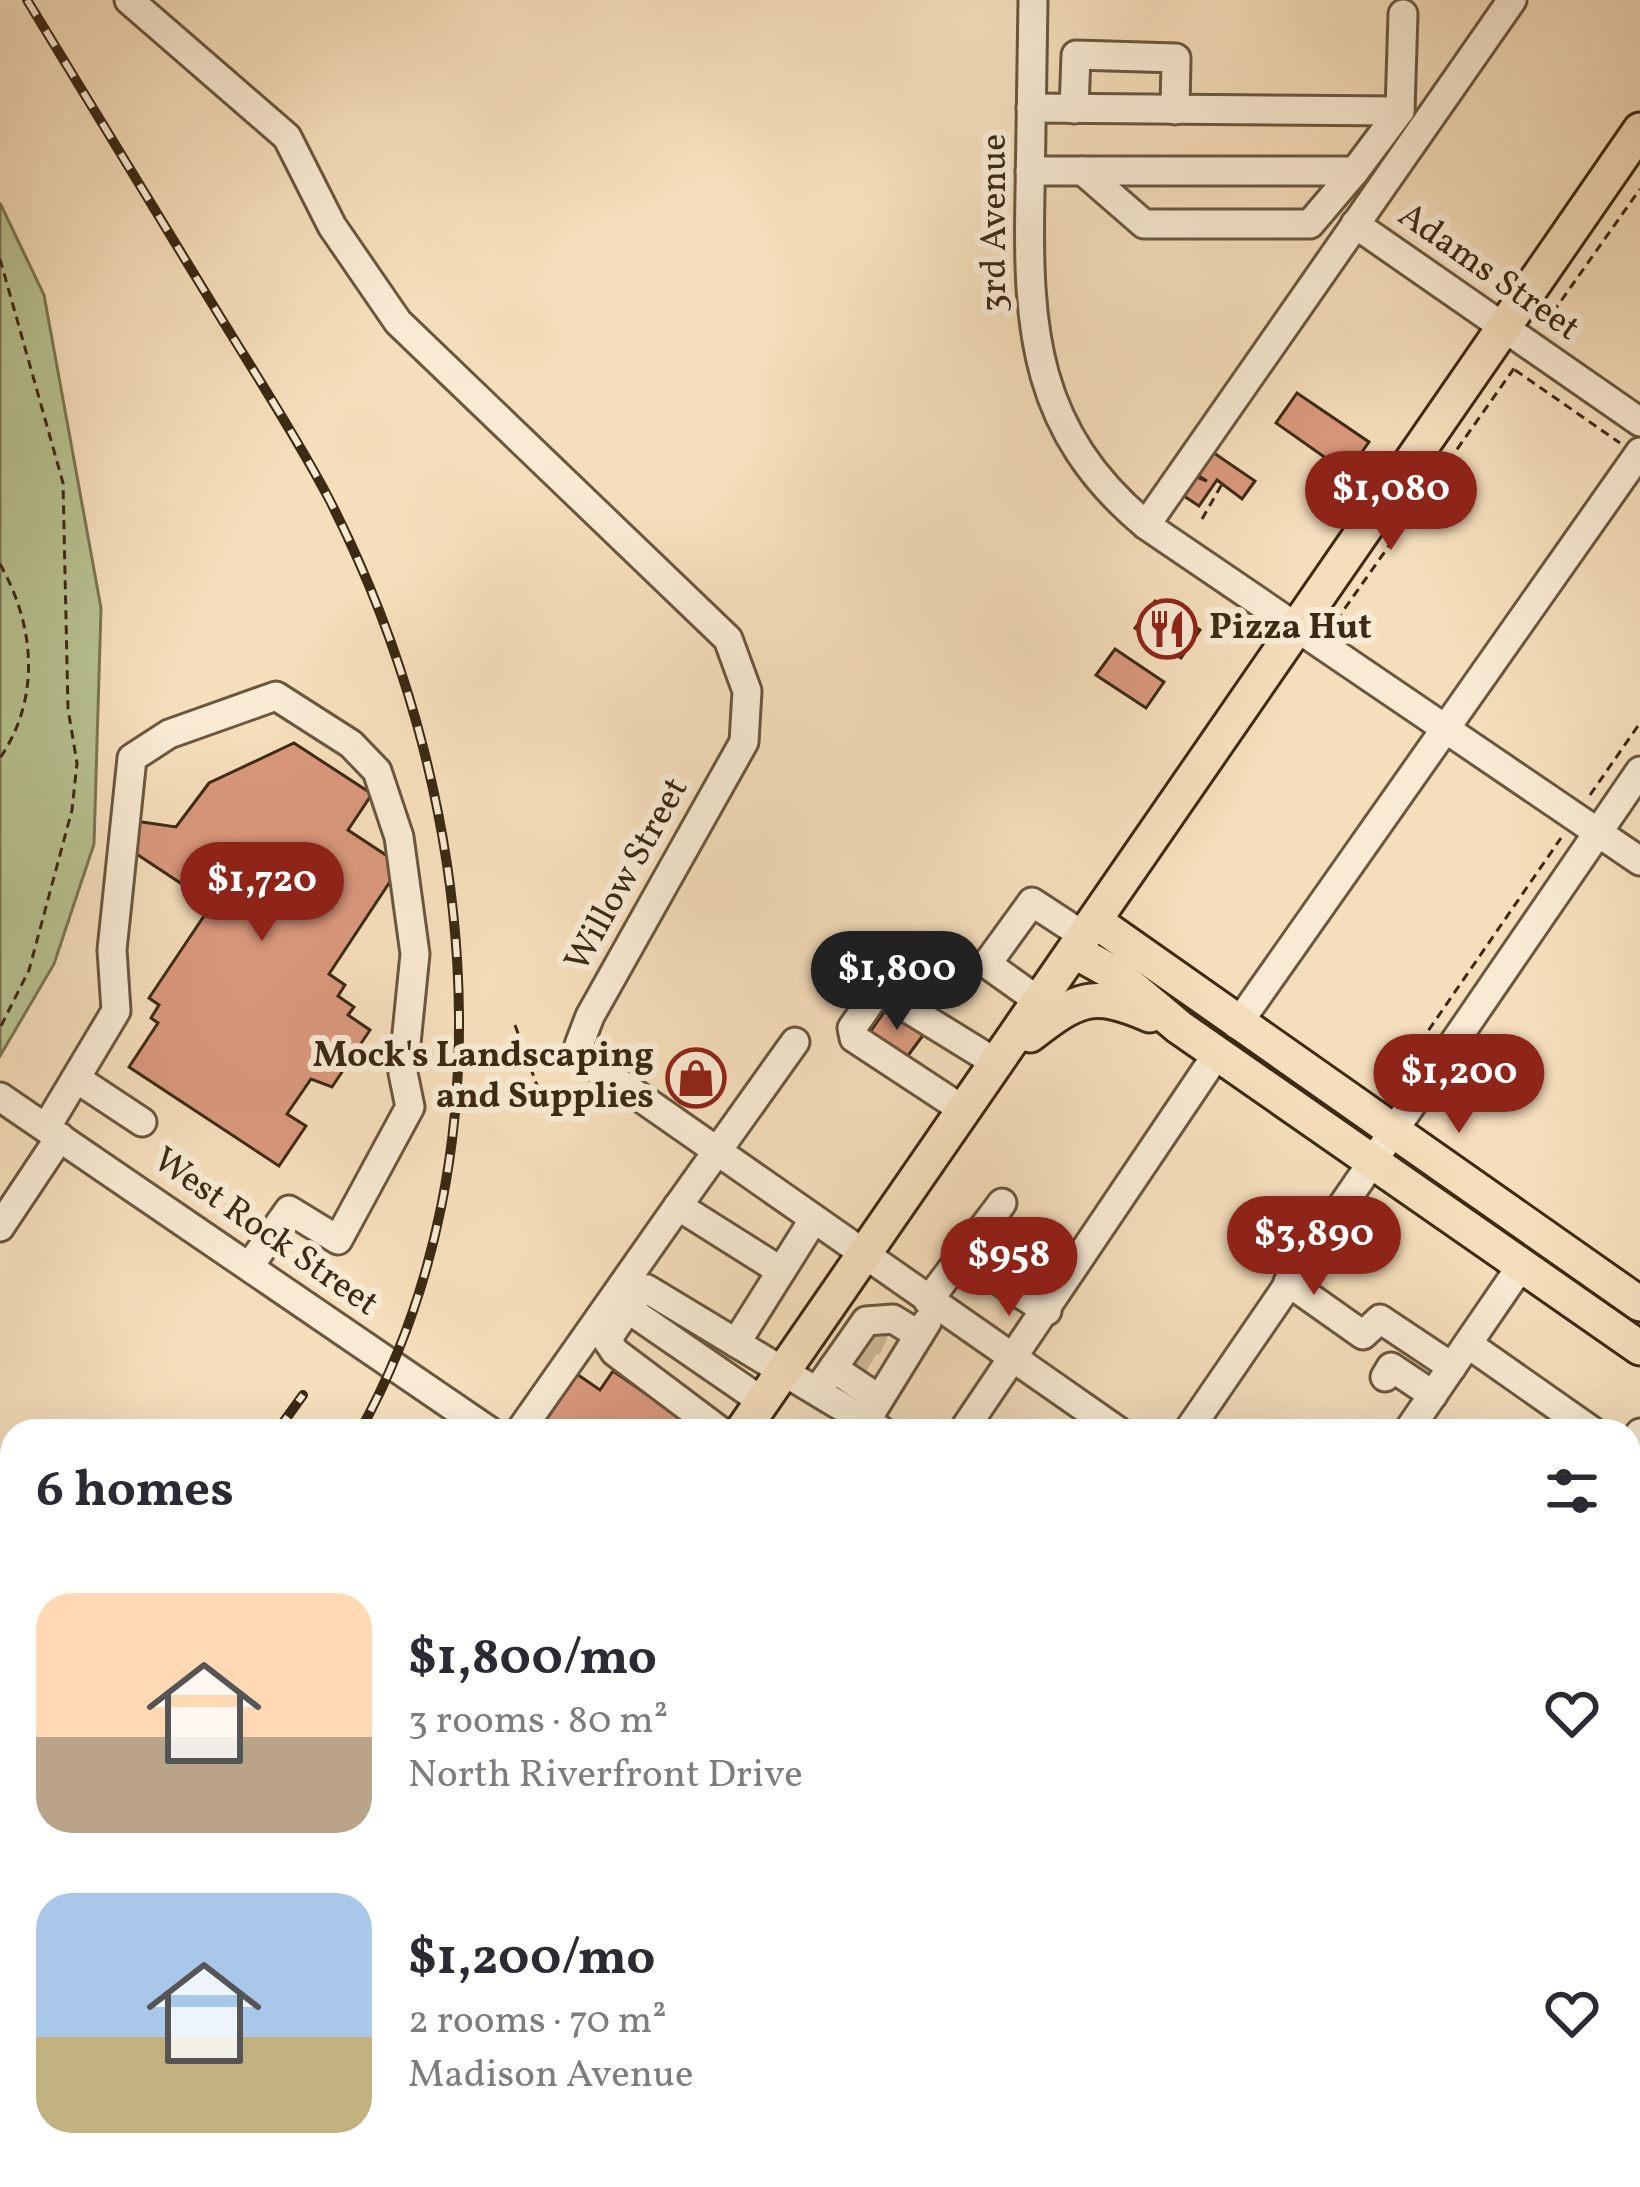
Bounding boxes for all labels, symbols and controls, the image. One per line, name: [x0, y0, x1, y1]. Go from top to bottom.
street label: 3rd Avenue: [971, 134, 1021, 312]
street label: Adams Street: [1387, 192, 1589, 354]
pin: $1,080: [1293, 451, 1489, 553]
text: $1,080: [1332, 463, 1450, 517]
restaurant icon: Pizza Hut: [1136, 598, 1198, 660]
place label: Pizza Hut: [1209, 604, 1372, 654]
street label: Willow Street: [554, 769, 702, 981]
pin: $1,720: [164, 842, 360, 944]
text: $1,720: [207, 854, 317, 908]
pin: $1,800: [799, 931, 995, 1033]
text: $1,800: [838, 943, 956, 997]
place label: Mock's Landscaping and Supplies: [313, 1032, 654, 1123]
pin: $1,200: [1361, 1034, 1557, 1136]
text: $1,200: [1400, 1046, 1518, 1100]
shop icon: Mock's Landscaping and Supplies: [665, 1047, 727, 1109]
street label: West Rock Street: [142, 1137, 388, 1329]
pin: $3,890: [1216, 1196, 1412, 1298]
text: $3,890: [1254, 1208, 1374, 1262]
pin: $958: [938, 1217, 1080, 1319]
text: $958: [967, 1229, 1051, 1283]
text: 6 homes: [36, 1456, 234, 1527]
icon: filters: [1539, 1458, 1605, 1524]
text: $1,800/mo: [408, 1624, 657, 1695]
icon: home: [132, 1641, 276, 1785]
icon: heart: [1539, 1680, 1605, 1746]
text: 3 rooms · 80 m²: [408, 1695, 668, 1749]
text: North Riverfront Drive: [408, 1749, 803, 1803]
text: $1,200/mo: [408, 1924, 656, 1995]
icon: home: [132, 1941, 276, 2085]
icon: heart: [1539, 1980, 1605, 2046]
text: 2 rooms · 70 m²: [408, 1995, 667, 2049]
text: Madison Avenue: [408, 2049, 694, 2103]

